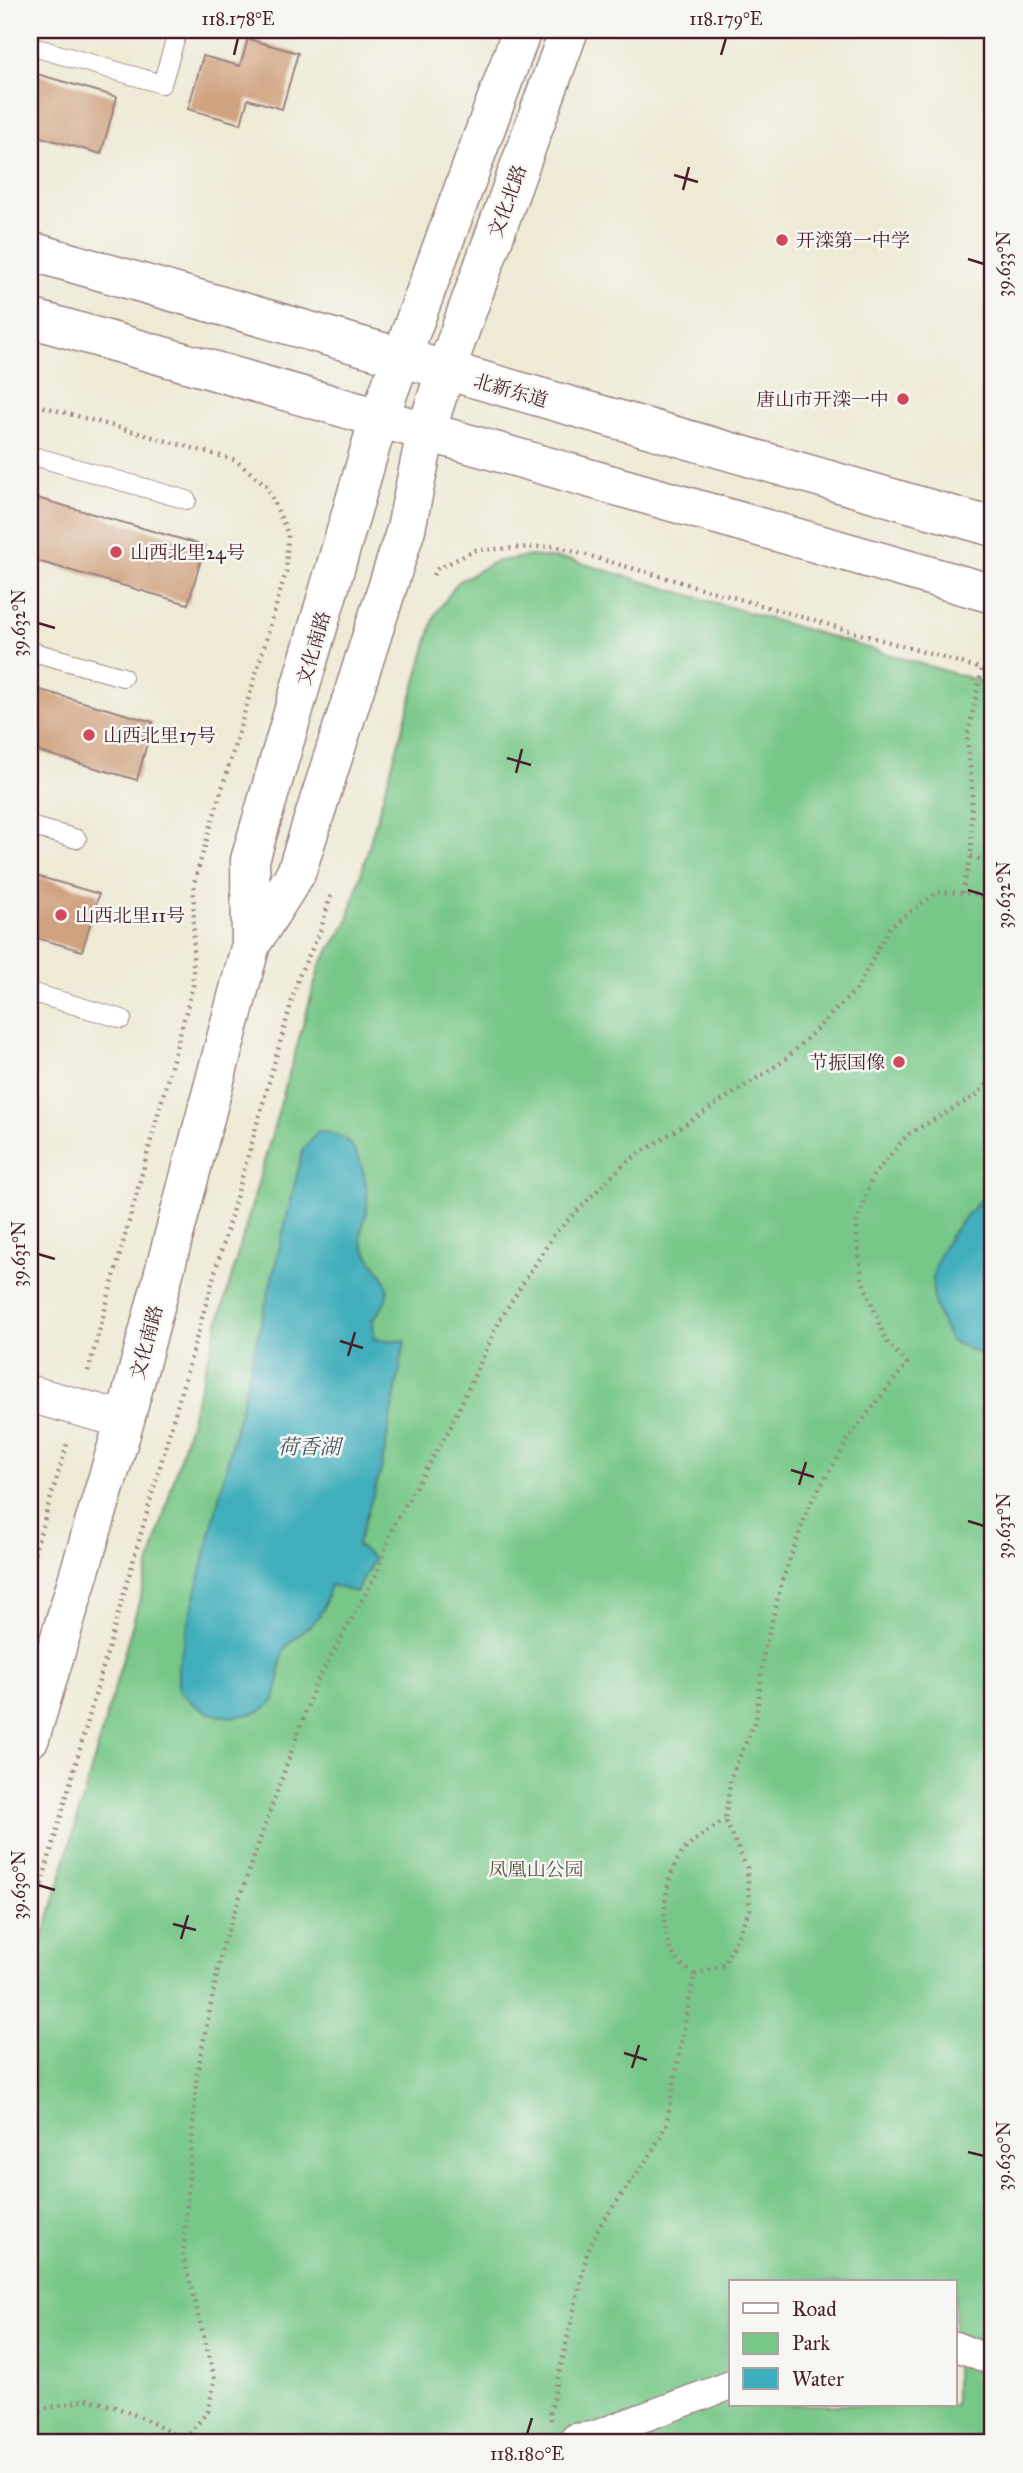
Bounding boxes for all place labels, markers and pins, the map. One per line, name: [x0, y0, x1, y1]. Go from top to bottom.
place label: 开滦第一中学: [796, 229, 910, 252]
marker: 开滦第一中学: [774, 232, 790, 248]
place label: 唐山市开滦一中: [756, 388, 889, 411]
marker: 唐山市开滦一中: [895, 391, 911, 407]
place label: 山西北里24号: [130, 541, 245, 564]
marker: 山西北里24号: [108, 544, 124, 560]
place label: 山西北里17号: [103, 724, 216, 747]
marker: 山西北里17号: [81, 727, 97, 743]
place label: 山西北里11号: [75, 904, 185, 927]
marker: 山西北里11号: [53, 907, 69, 923]
place label: 节振国像: [809, 1051, 885, 1074]
marker: 节振国像: [891, 1054, 907, 1070]

